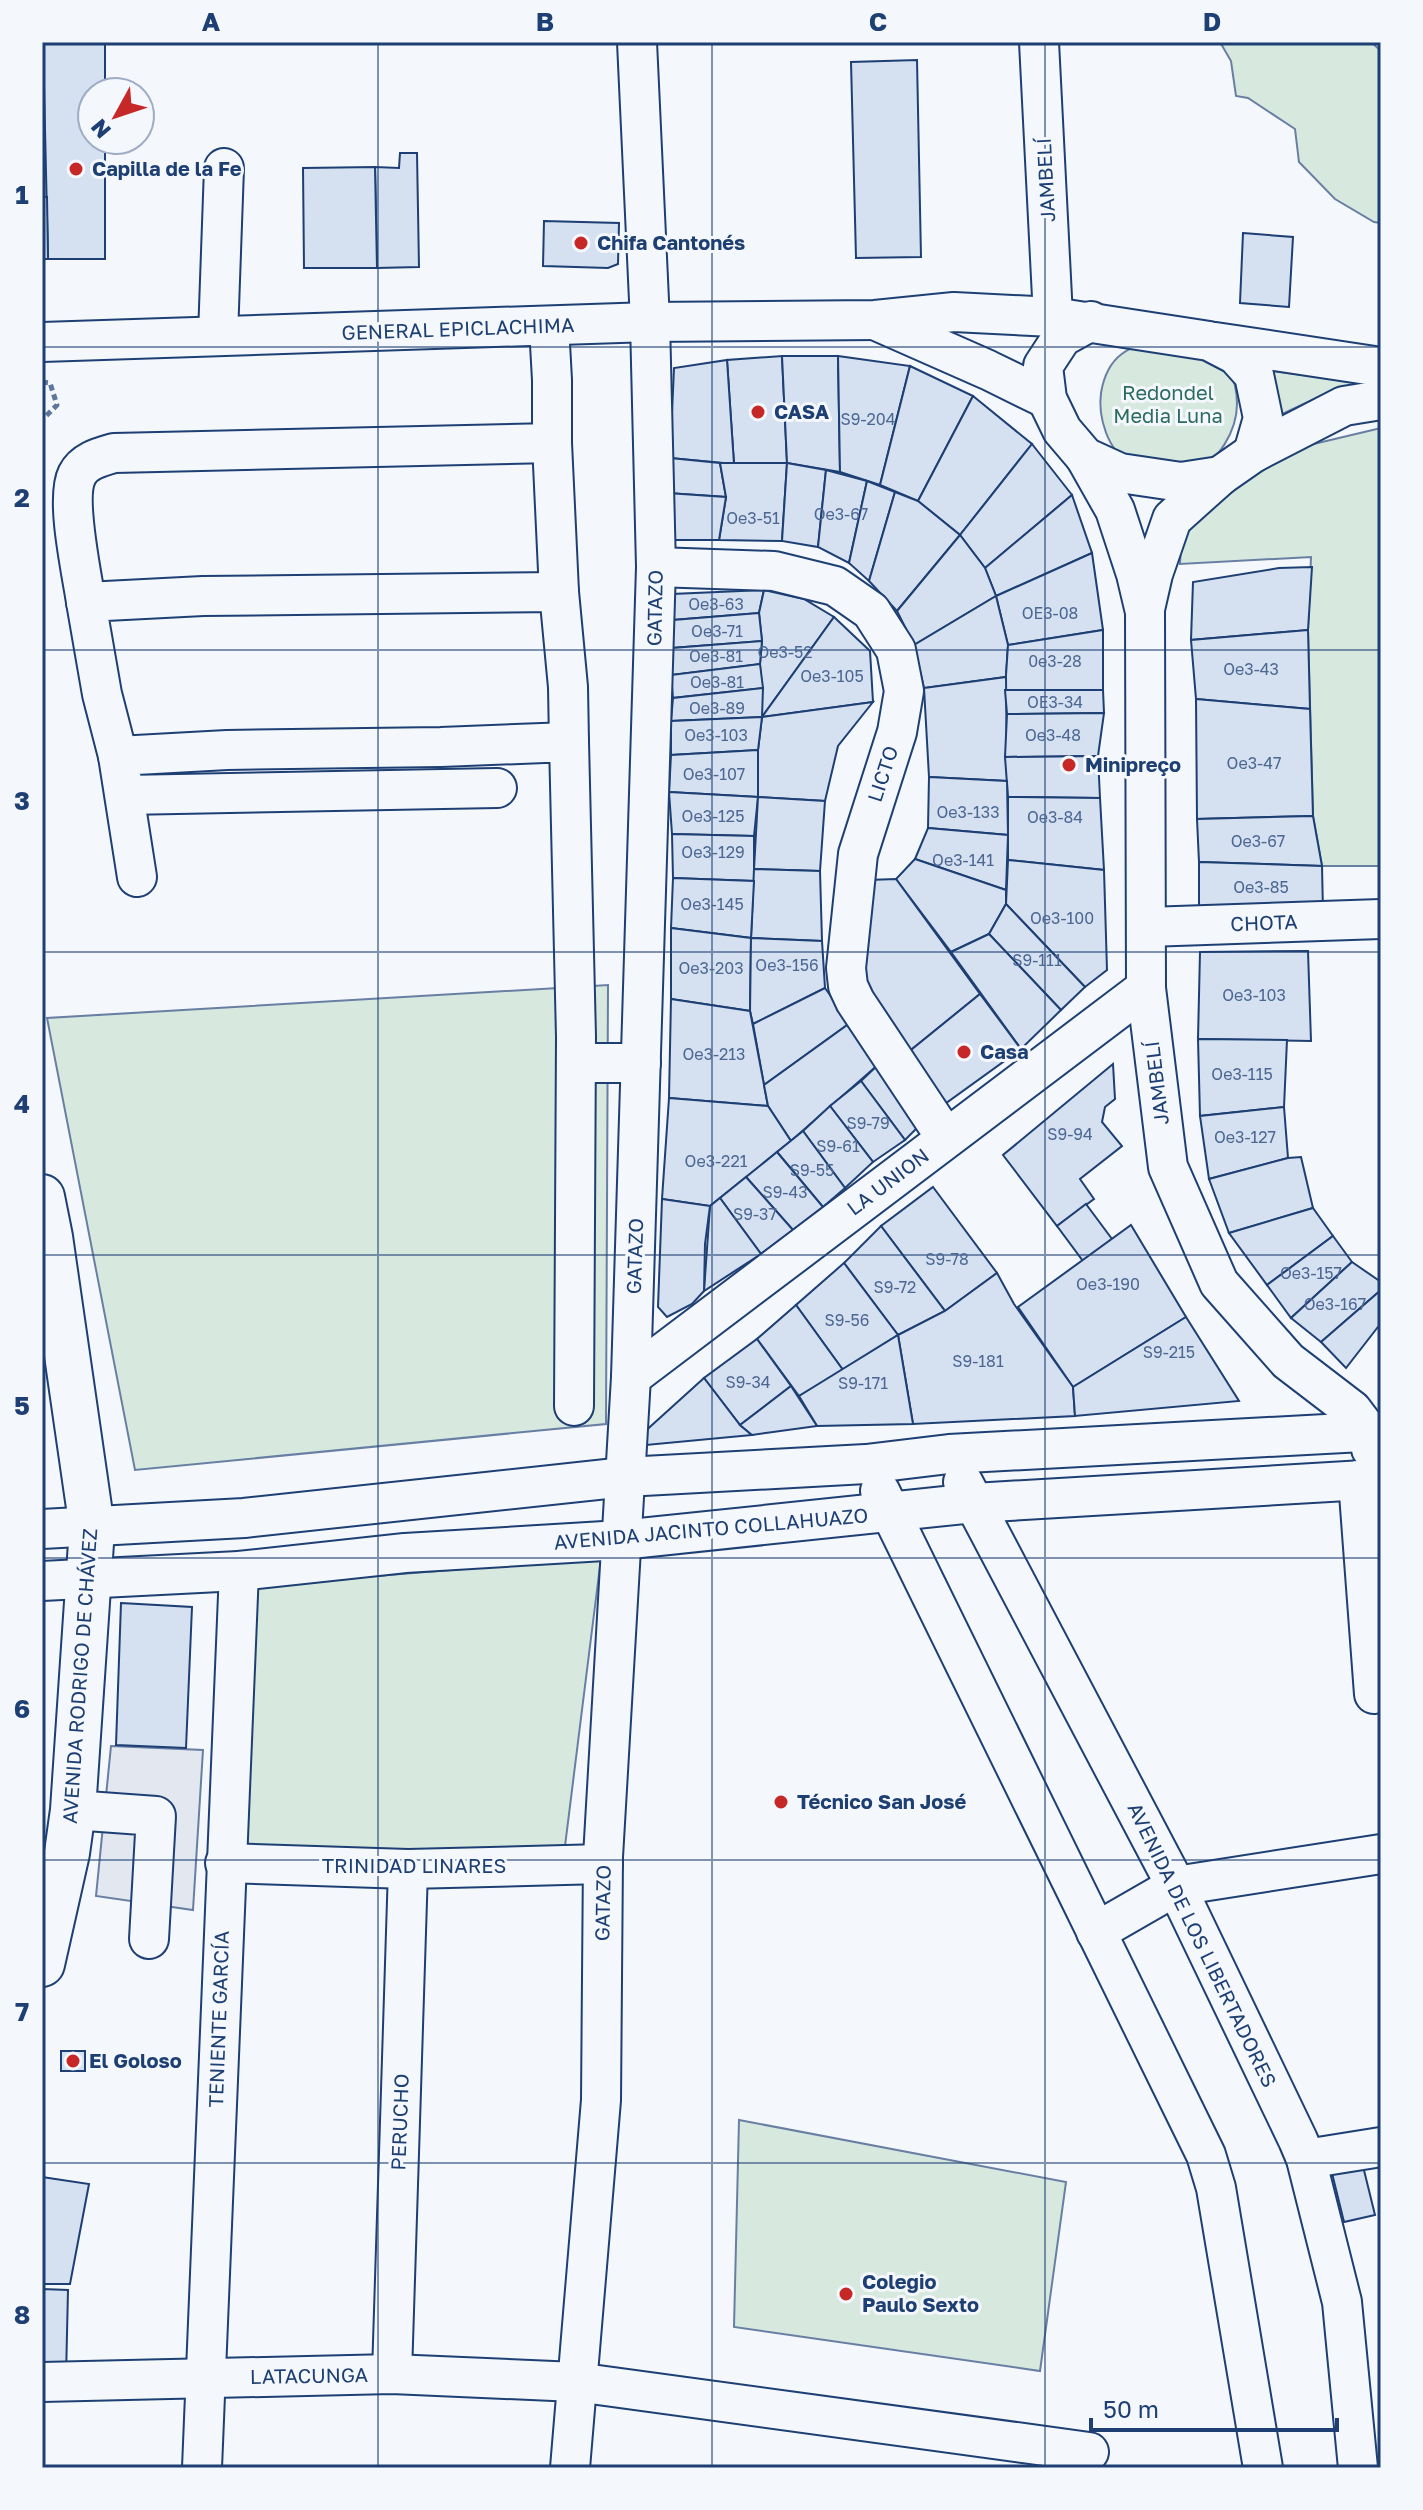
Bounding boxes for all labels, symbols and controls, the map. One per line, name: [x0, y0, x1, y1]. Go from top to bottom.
text: A: [202, 6, 221, 37]
text: B: [536, 6, 554, 37]
text: C: [869, 6, 887, 37]
text: D: [1203, 6, 1221, 37]
north arrow: [76, 76, 156, 156]
text: N: [85, 114, 116, 144]
street label: JAMBELÍ: [1031, 137, 1059, 223]
place label: Capilla de la Fe: [92, 156, 242, 180]
marker: Capilla de la Fe: [67, 160, 85, 178]
text: 1: [15, 179, 29, 210]
place label: Chifa Cantonés: [597, 230, 745, 254]
marker: Chifa Cantonés: [572, 234, 590, 252]
street label: GENERAL EPICLACHIMA: [341, 312, 575, 344]
park label: Redondel Media Luna: [1113, 380, 1223, 427]
place label: CASA: [774, 399, 829, 423]
marker: CASA: [749, 403, 767, 421]
house number: S9-204: [841, 409, 895, 429]
text: 2: [14, 482, 30, 513]
house number: Oe3-67: [814, 504, 868, 524]
house number: Oe3-51: [726, 508, 780, 528]
street label: GATAZO: [641, 570, 667, 646]
house number: Oe3-63: [688, 594, 744, 614]
house number: OE3-08: [1022, 603, 1078, 623]
house number: Oe3-71: [691, 621, 743, 641]
house number: Oe3-52: [757, 642, 813, 662]
house number: Oe3-81: [689, 646, 743, 666]
house number: 0e3-28: [1028, 651, 1082, 671]
house number: Oe3-43: [1223, 659, 1279, 679]
house number: Oe3-105: [800, 666, 864, 686]
house number: Oe3-81: [690, 672, 744, 692]
house number: OE3-34: [1027, 692, 1083, 712]
house number: Oe3-89: [689, 698, 745, 718]
house number: Oe3-103: [684, 725, 748, 745]
house number: Oe3-48: [1025, 725, 1081, 745]
street label: LICTO: [862, 743, 902, 805]
place label: Minipreço: [1085, 752, 1181, 776]
house number: Oe3-47: [1227, 753, 1281, 773]
marker: Minipreço: [1060, 756, 1078, 774]
house number: Oe3-107: [683, 764, 745, 784]
text: 3: [14, 785, 30, 816]
house number: Oe3-133: [936, 802, 1000, 822]
house number: Oe3-125: [682, 806, 744, 826]
house number: Oe3-84: [1027, 807, 1083, 827]
house number: Oe3-67: [1231, 831, 1285, 851]
house number: Oe3-129: [681, 842, 745, 862]
house number: Oe3-141: [932, 850, 994, 870]
house number: Oe3-85: [1233, 877, 1289, 897]
house number: Oe3-145: [680, 894, 744, 914]
house number: Oe3-100: [1030, 908, 1094, 928]
street label: CHOTA: [1230, 909, 1298, 935]
house number: S9-111: [1012, 950, 1062, 970]
house number: Oe3-156: [755, 955, 819, 975]
house number: Oe3-203: [678, 958, 744, 978]
house number: Oe3-103: [1222, 985, 1286, 1005]
place label: Casa: [980, 1039, 1029, 1063]
street label: JAMBELÍ: [1139, 1039, 1173, 1126]
marker: Casa: [955, 1043, 973, 1061]
house number: Oe3-213: [683, 1044, 745, 1064]
house number: Oe3-115: [1211, 1064, 1273, 1084]
text: 4: [14, 1088, 30, 1119]
house number: S9-79: [846, 1113, 890, 1133]
house number: S9-94: [1047, 1124, 1093, 1144]
house number: Oe3-127: [1214, 1127, 1276, 1147]
house number: S9-61: [816, 1136, 860, 1156]
street label: LA UNION: [842, 1143, 933, 1220]
house number: Oe3-221: [685, 1151, 748, 1171]
house number: S9-55: [790, 1160, 834, 1180]
house number: S9-43: [762, 1182, 808, 1202]
house number: S9-37: [733, 1204, 777, 1224]
street label: GATAZO: [621, 1217, 647, 1295]
house number: S9-78: [925, 1249, 969, 1269]
house number: Oe3-157: [1280, 1263, 1342, 1283]
house number: Oe3-190: [1076, 1274, 1140, 1294]
house number: S9-72: [874, 1277, 916, 1297]
house number: Oe3-167: [1304, 1294, 1366, 1314]
house number: S9-56: [825, 1310, 869, 1330]
house number: S9-215: [1143, 1342, 1195, 1362]
house number: S9-181: [952, 1351, 1004, 1371]
house number: S9-34: [725, 1372, 771, 1392]
house number: S9-171: [838, 1373, 888, 1393]
text: 5: [14, 1390, 30, 1421]
street label: AVENIDA JACINTO COLLAHUAZO: [553, 1502, 869, 1554]
street label: AVENIDA RODRIGO DE CHÁVEZ: [57, 1527, 101, 1824]
text: 6: [14, 1693, 30, 1724]
place label: Técnico San José: [797, 1789, 966, 1813]
marker: Técnico San José: [772, 1793, 790, 1811]
street label: AVENIDA DE LOS LIBERTADORES: [1123, 1798, 1282, 2091]
street label: TRINIDAD LINARES: [322, 1853, 506, 1877]
street label: GATAZO: [589, 1865, 615, 1941]
street label: TENIENTE GARCÍA: [203, 1930, 233, 2108]
text: 7: [15, 1996, 29, 2027]
place label: El Goloso: [89, 2048, 182, 2072]
marker: El Goloso: [64, 2052, 82, 2070]
street label: PERUCHO: [385, 2073, 413, 2171]
place label: Colegio Paulo Sexto: [862, 2269, 979, 2316]
marker: Colegio Paulo Sexto: [837, 2285, 855, 2303]
text: 8: [14, 2299, 30, 2330]
street label: LATACUNGA: [250, 2362, 368, 2388]
scale bar: [1091, 2382, 1337, 2432]
text: 50 m: [1103, 2394, 1159, 2423]

